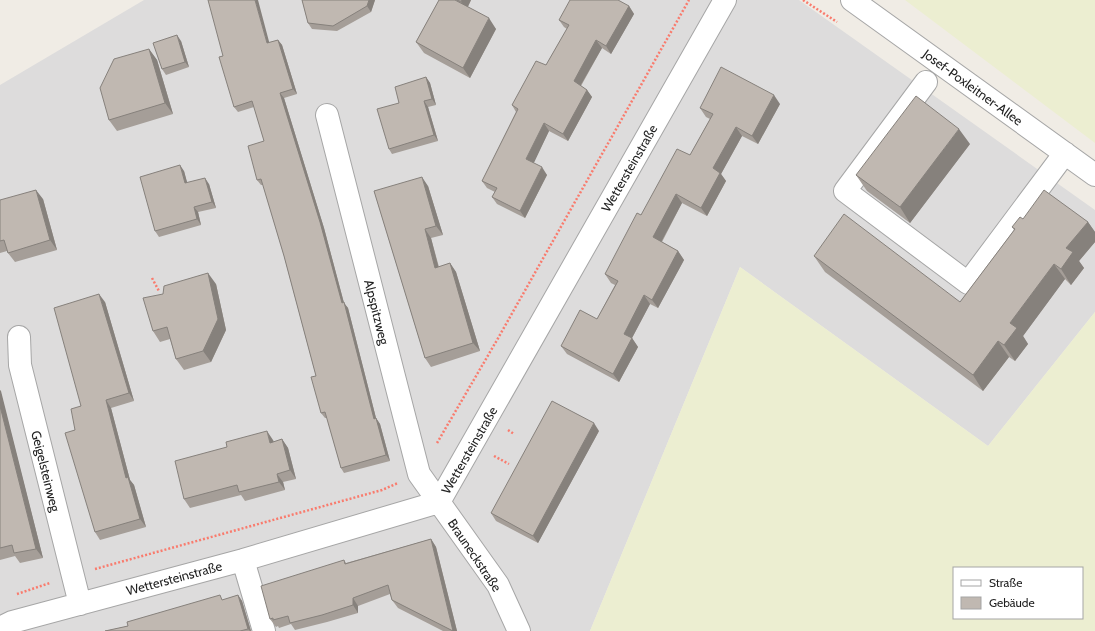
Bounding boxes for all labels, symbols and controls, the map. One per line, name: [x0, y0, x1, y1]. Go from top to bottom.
street label: Josef-Poxleitner-Allee: [919, 45, 1026, 129]
street label: Wettersteinstraße: [597, 121, 661, 215]
street label: Alpspitzweg: [361, 278, 393, 347]
street label: Wettersteinstraße: [437, 403, 501, 497]
street label: Geigelsteinweg: [28, 429, 64, 514]
street label: Brauneckstraße: [445, 515, 505, 595]
street label: Wettersteinstraße: [124, 557, 224, 598]
legend: [953, 567, 1083, 619]
text: Straße: [989, 575, 1022, 590]
text: Gebäude: [989, 595, 1035, 610]

